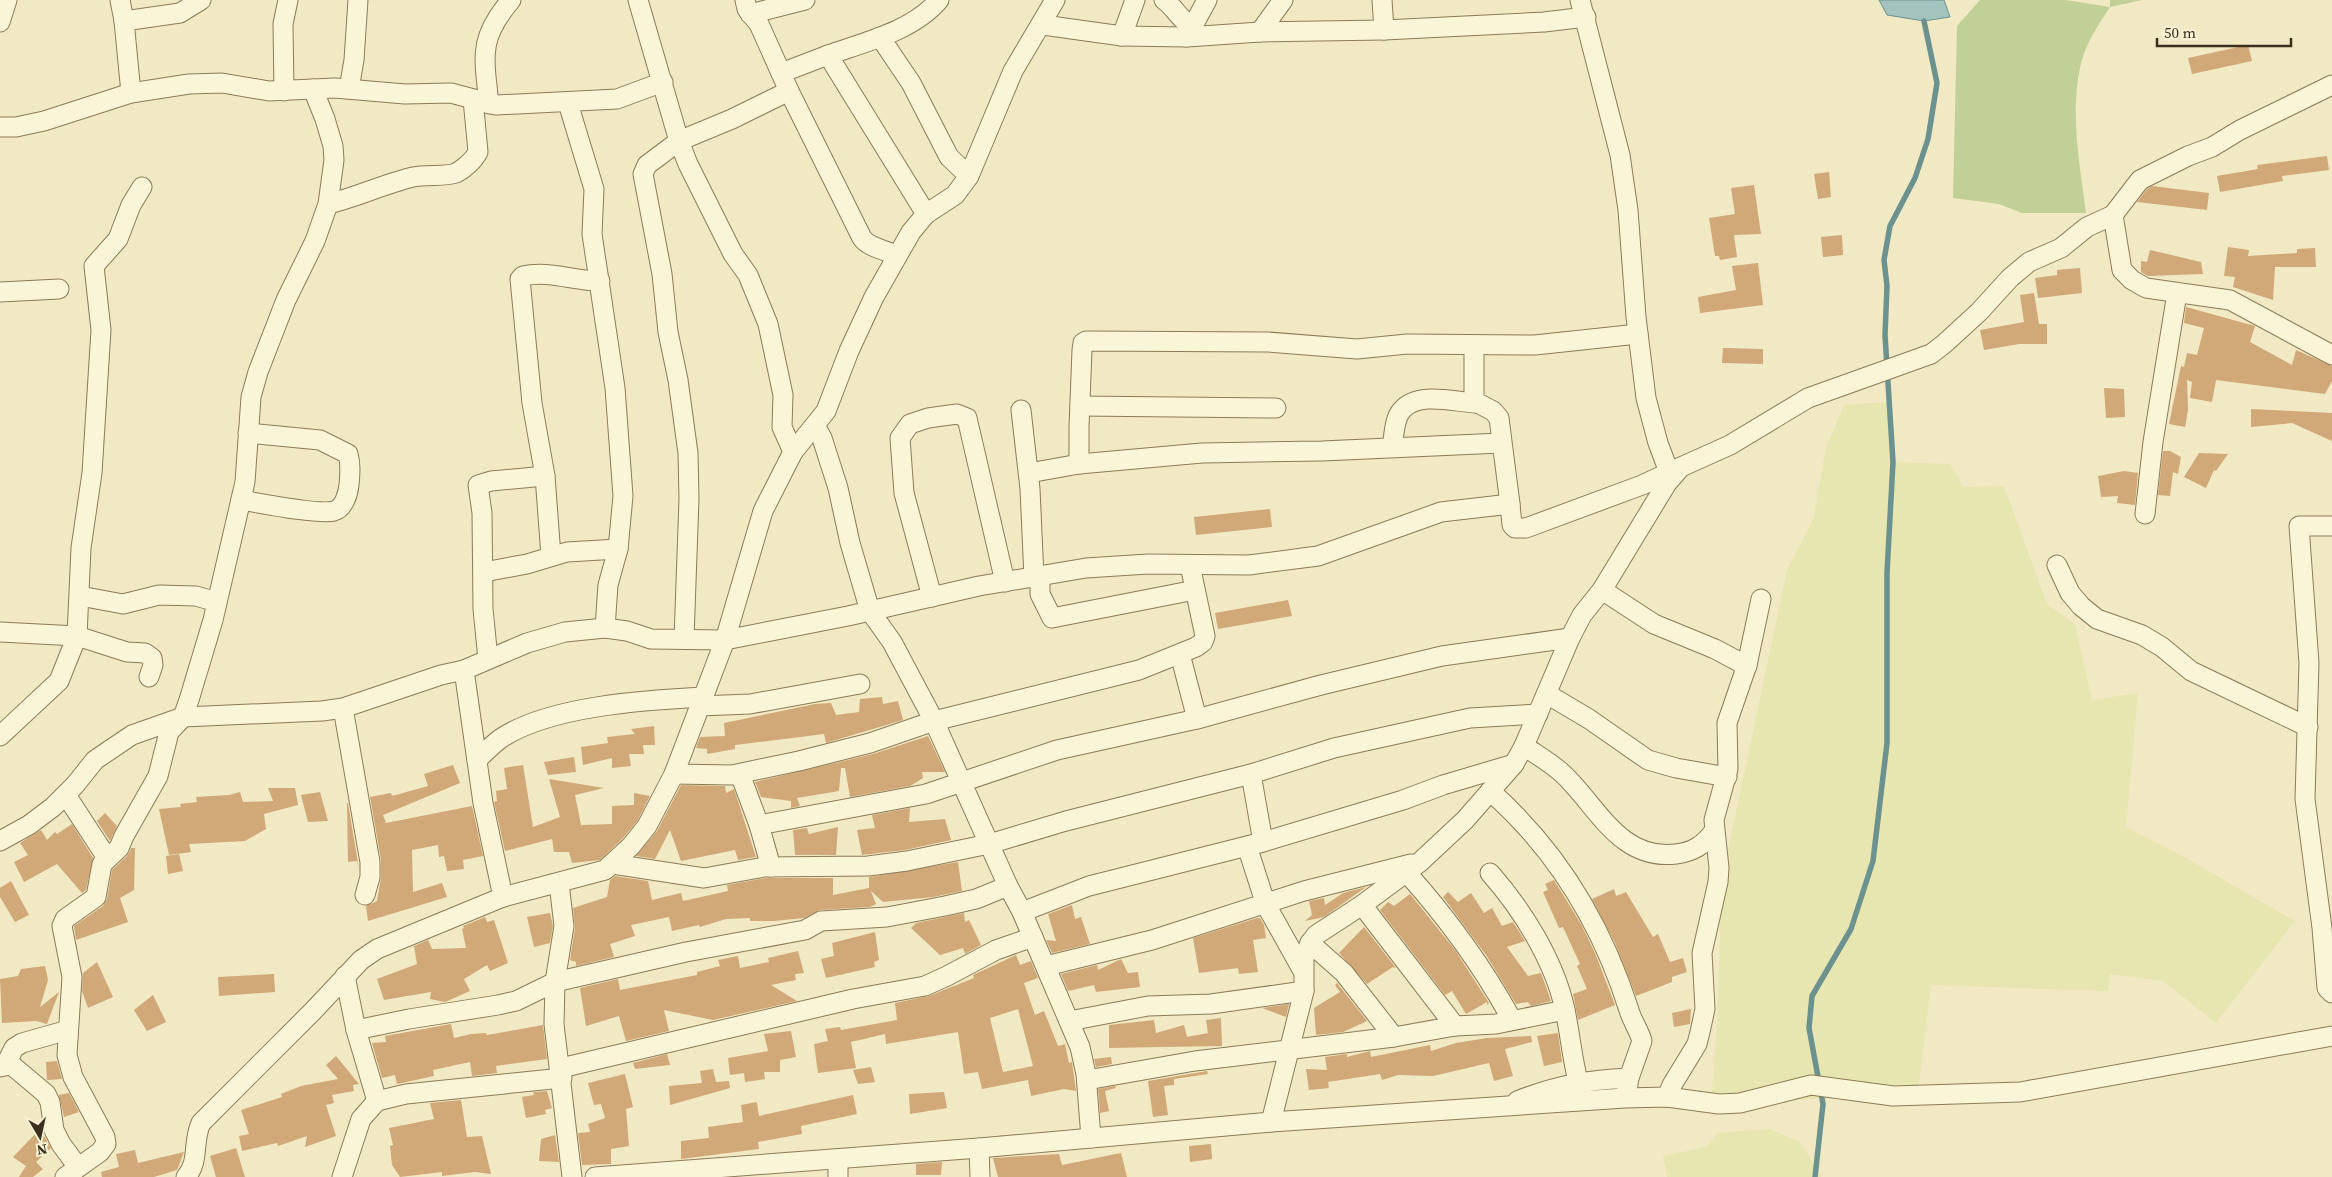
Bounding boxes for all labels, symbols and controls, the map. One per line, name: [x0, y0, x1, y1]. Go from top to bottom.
scale bar: [2157, 15, 2291, 47]
text: 50 m: [2164, 22, 2196, 43]
north arrow: [15, 1112, 65, 1162]
text: N: [35, 1139, 49, 1161]

